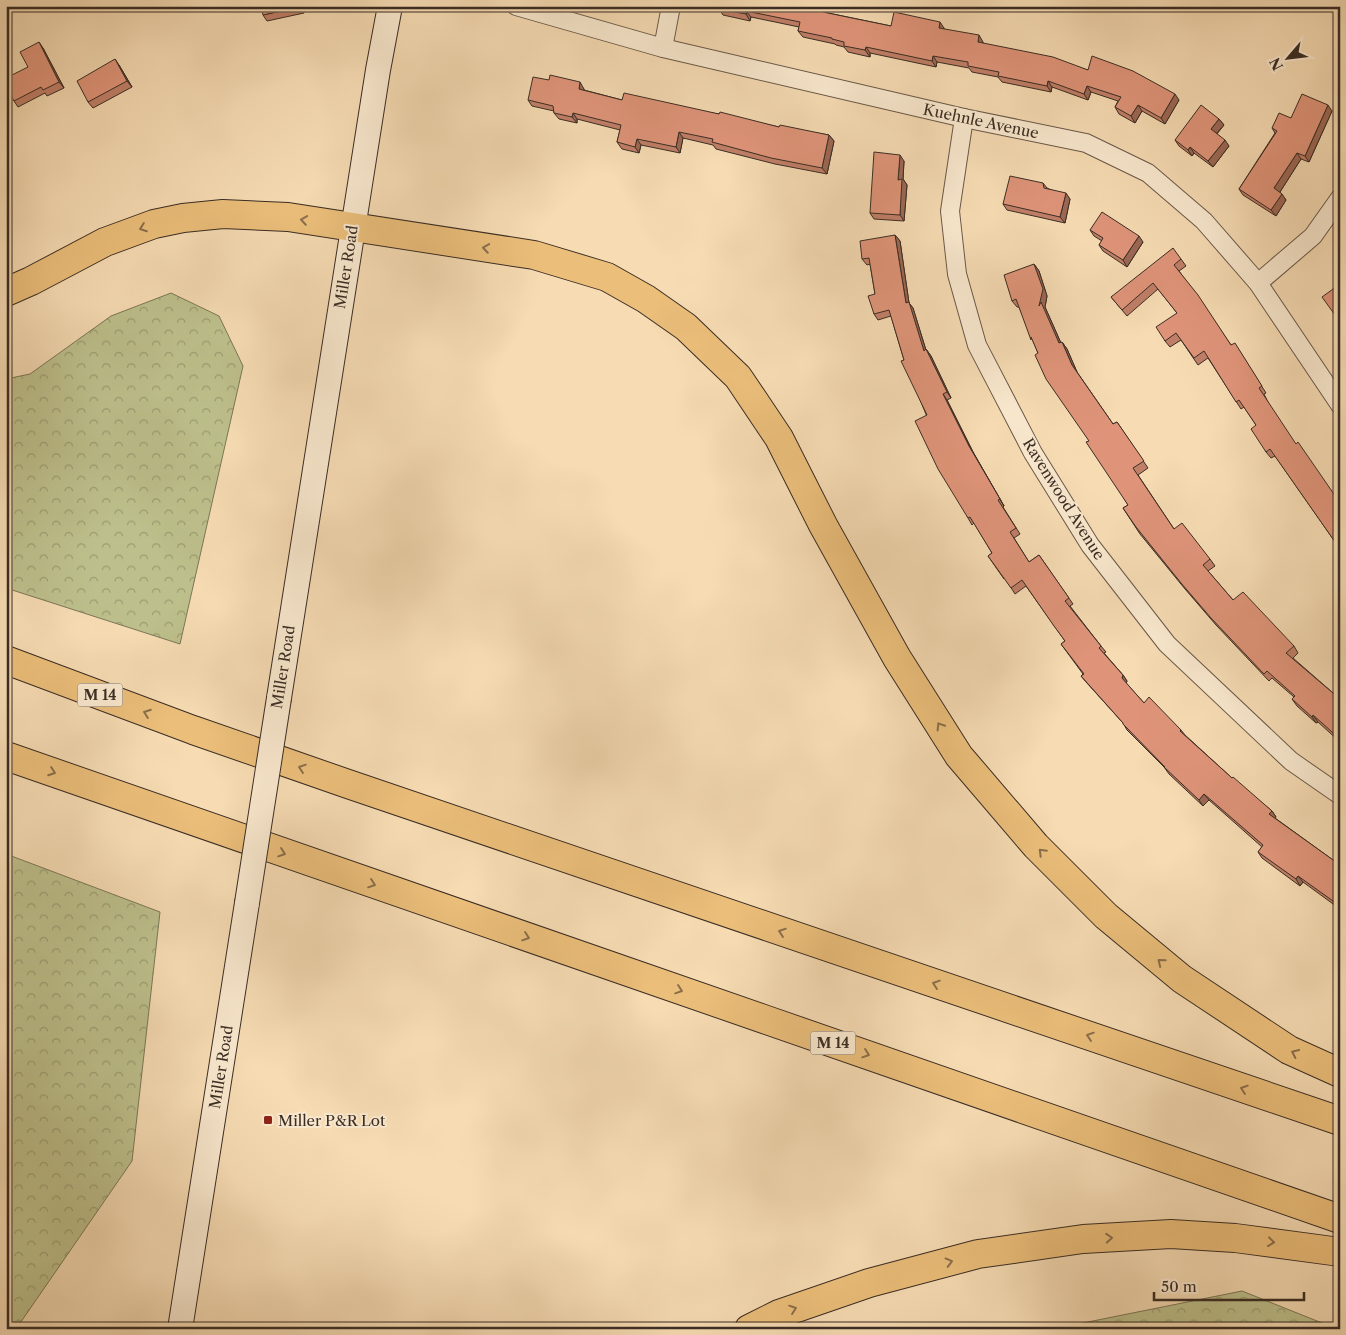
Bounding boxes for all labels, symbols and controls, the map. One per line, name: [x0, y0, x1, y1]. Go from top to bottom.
north arrow: [1264, 32, 1314, 82]
text: N: [1266, 55, 1287, 74]
street label: Kuehnle Avenue: [921, 99, 1041, 143]
one-way arrow: [300, 215, 308, 225]
one-way arrow: [140, 222, 148, 232]
street label: Miller Road: [330, 224, 362, 310]
one-way arrow: [482, 243, 490, 253]
street label: Ravenwood Avenue: [1019, 435, 1109, 563]
street label: Miller Road: [267, 624, 299, 710]
road number: M 14: [78, 684, 122, 706]
one-way arrow: [143, 709, 152, 719]
one-way arrow: [936, 722, 946, 731]
one-way arrow: [298, 764, 307, 774]
one-way arrow: [47, 766, 56, 776]
one-way arrow: [278, 847, 286, 857]
one-way arrow: [1039, 849, 1048, 858]
one-way arrow: [368, 878, 376, 888]
one-way arrow: [779, 928, 787, 938]
one-way arrow: [521, 931, 530, 941]
one-way arrow: [1158, 959, 1167, 968]
one-way arrow: [932, 980, 941, 990]
one-way arrow: [675, 984, 683, 994]
street label: Miller Road: [205, 1024, 237, 1110]
road number: M 14: [810, 1032, 856, 1054]
one-way arrow: [1086, 1032, 1095, 1042]
one-way arrow: [861, 1048, 870, 1058]
one-way arrow: [1291, 1049, 1300, 1059]
one-way arrow: [1240, 1084, 1249, 1094]
place label: Miller P&R Lot: [278, 1111, 386, 1130]
marker: Miller P&R Lot: [262, 1114, 274, 1126]
one-way arrow: [1105, 1232, 1113, 1243]
one-way arrow: [1267, 1236, 1275, 1247]
one-way arrow: [944, 1257, 953, 1268]
scale bar: [1154, 1270, 1304, 1302]
text: 50 m: [1161, 1277, 1197, 1296]
one-way arrow: [789, 1305, 797, 1315]

